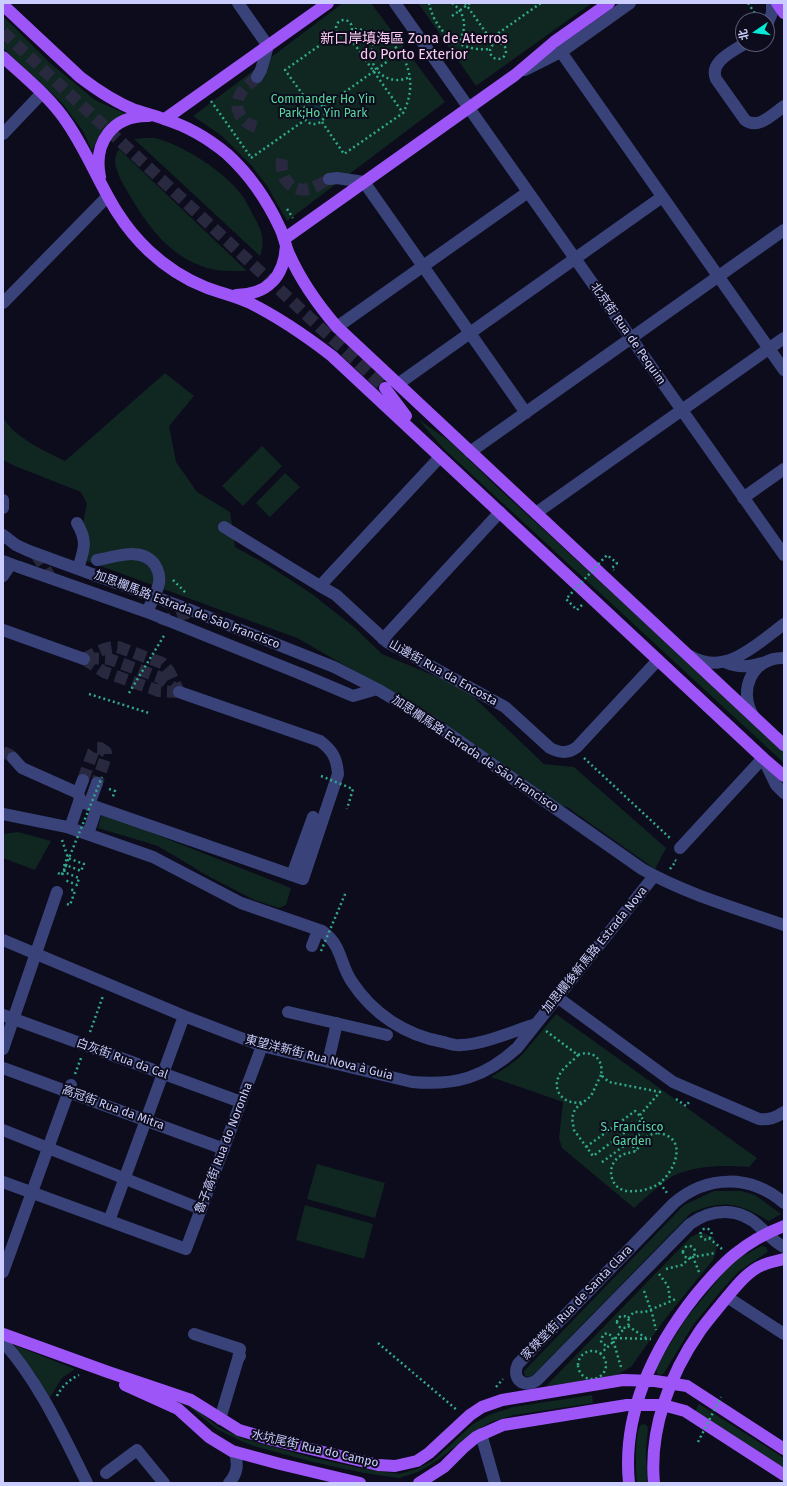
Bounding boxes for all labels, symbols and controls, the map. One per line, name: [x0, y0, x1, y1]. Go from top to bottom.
north arrow: [735, 12, 775, 52]
text: 北: [736, 28, 751, 41]
district label: 新口岸填海區 Zona de Aterros do Porto Exterior: [320, 31, 508, 64]
park label: Commander Ho Yin Park;Ho Yin Park: [271, 93, 375, 121]
street label: 北京街 Rua de Pequim: [587, 280, 669, 388]
street label: 加思欄馬路 Estrada de São Francisco: [92, 568, 282, 652]
street label: 山邊街 Rua da Encosta: [386, 637, 500, 709]
street label: 加思欄馬路 Estrada de São Francisco: [389, 693, 561, 815]
street label: 加思欄後新馬路 Estrada Nova: [540, 884, 650, 1016]
street label: 東望洋新街 Rua Nova à Guia: [244, 1033, 394, 1083]
street label: 白灰街 Rua da Cal: [74, 1036, 170, 1082]
street label: 魯子高街 Rua do Noronha: [192, 1080, 256, 1216]
street label: 高冠街 Rua da Mitra: [60, 1083, 166, 1133]
park label: S. Francisco Garden: [600, 1121, 664, 1149]
street label: 家辣堂街 Rua de Santa Clara: [519, 1243, 635, 1363]
street label: 水坑尾街 Rua do Campo: [250, 1427, 380, 1471]

